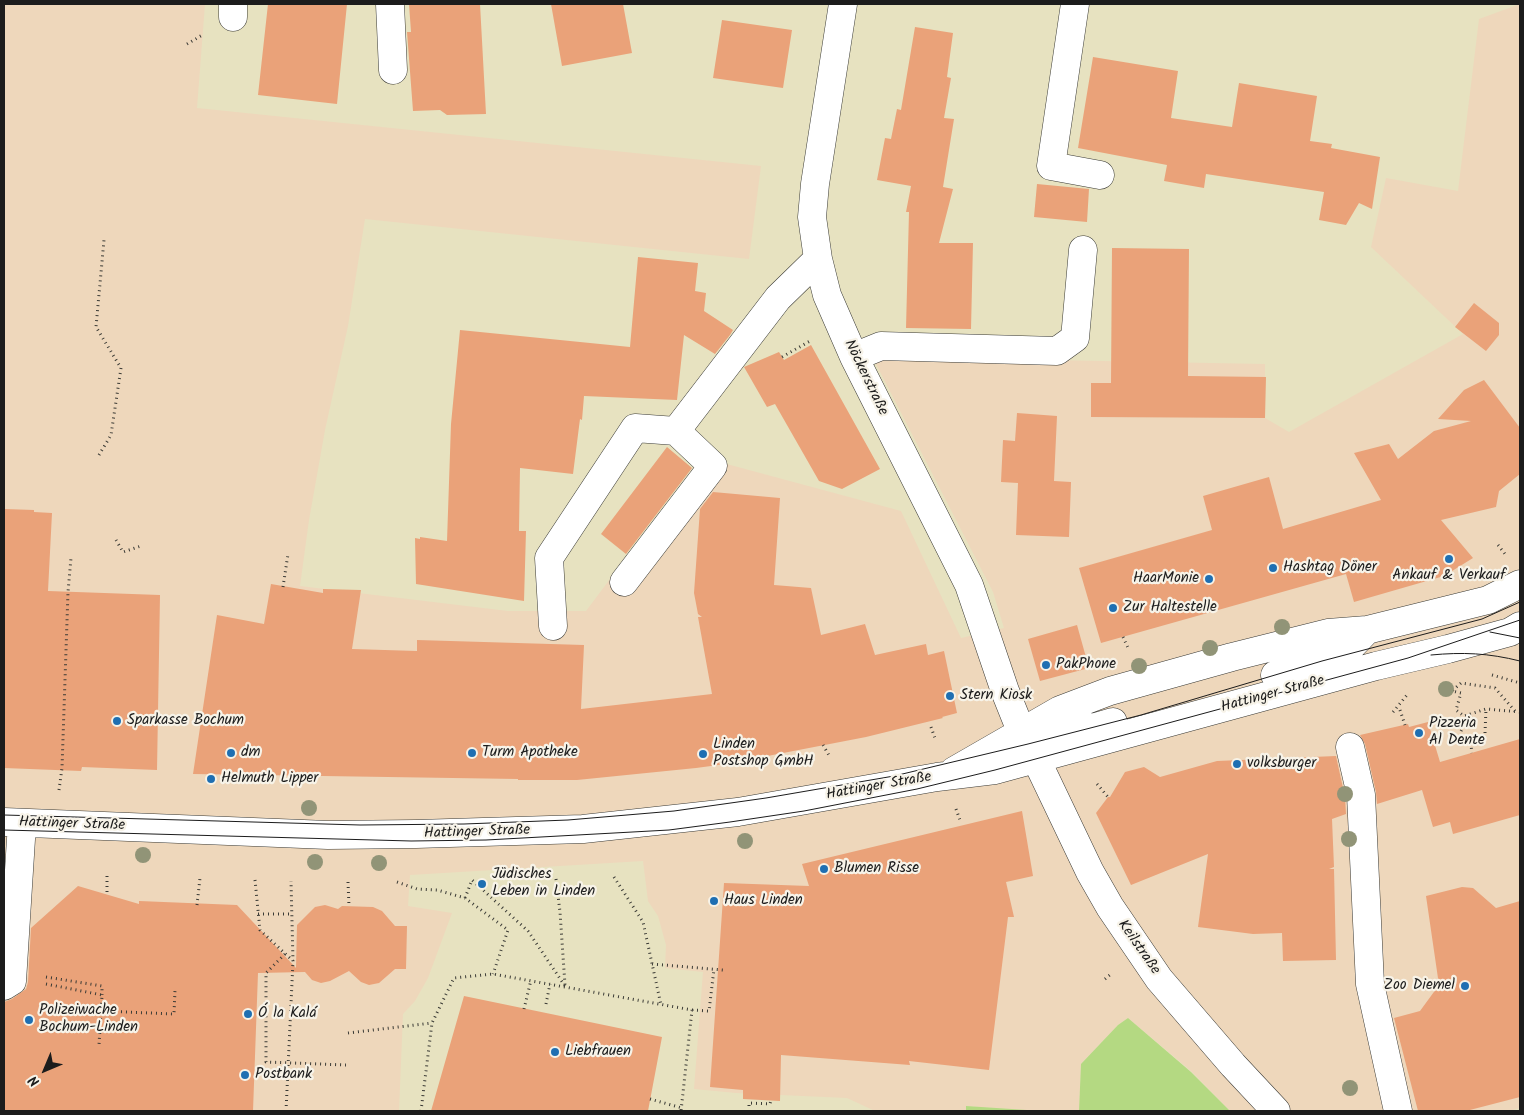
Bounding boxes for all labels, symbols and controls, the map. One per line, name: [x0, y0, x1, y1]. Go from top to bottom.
street label: Nöckerstraße: [839, 337, 891, 419]
marker: Ankauf & Verkauf: [1443, 553, 1455, 565]
place label: Hashtag Döner: [1283, 559, 1377, 577]
marker: Hashtag Döner: [1267, 562, 1279, 574]
place label: Ankauf & Verkauf: [1392, 567, 1506, 585]
place label: HaarMonie: [1133, 570, 1199, 588]
marker: HaarMonie: [1203, 573, 1215, 585]
place label: Zur Haltestelle: [1123, 599, 1217, 617]
marker: Zur Haltestelle: [1107, 602, 1119, 614]
place label: PakPhone: [1056, 656, 1116, 674]
marker: PakPhone: [1040, 659, 1052, 671]
street label: Hattinger Straße: [1219, 673, 1327, 717]
place label: Stern Kiosk: [960, 687, 1032, 705]
marker: Stern Kiosk: [944, 690, 956, 702]
place label: Sparkasse Bochum: [127, 712, 244, 730]
marker: Sparkasse Bochum: [111, 715, 123, 727]
place label: Pizzeria Al Dente: [1429, 715, 1485, 750]
marker: Pizzeria Al Dente: [1413, 727, 1425, 739]
place label: Linden Postshop GmbH: [713, 736, 814, 771]
place label: dm: [241, 744, 260, 762]
place label: Turm Apotheke: [482, 744, 578, 762]
marker: dm: [225, 747, 237, 759]
marker: Turm Apotheke: [466, 747, 478, 759]
marker: Linden Postshop GmbH: [697, 748, 709, 760]
place label: volksburger: [1247, 755, 1316, 773]
marker: volksburger: [1231, 758, 1243, 770]
street label: Hattinger Straße: [825, 769, 933, 805]
place label: Helmuth Lipper: [221, 770, 318, 788]
marker: Helmuth Lipper: [205, 773, 217, 785]
street label: Hattinger Straße: [19, 814, 125, 836]
street label: Hattinger Straße: [424, 822, 530, 844]
place label: Blumen Risse: [834, 860, 919, 878]
marker: Blumen Risse: [818, 863, 830, 875]
place label: Jüdisches Leben in Linden: [492, 866, 595, 901]
marker: Jüdisches Leben in Linden: [476, 878, 488, 890]
place label: Haus Linden: [724, 892, 803, 910]
marker: Haus Linden: [708, 895, 720, 907]
street label: Keilstraße: [1113, 917, 1163, 979]
place label: Zoo Diemel: [1384, 977, 1455, 995]
marker: Zoo Diemel: [1459, 980, 1471, 992]
place label: Polizeiwache Bochum-Linden: [39, 1002, 138, 1037]
place label: Ó la Kalá: [258, 1005, 317, 1023]
marker: Ó la Kalá: [242, 1008, 254, 1020]
marker: Polizeiwache Bochum-Linden: [23, 1014, 35, 1026]
place label: Liebfrauen: [565, 1043, 631, 1061]
north arrow: [20, 1045, 70, 1095]
marker: Liebfrauen: [549, 1046, 561, 1058]
place label: Postbank: [255, 1066, 312, 1084]
marker: Postbank: [239, 1069, 251, 1081]
text: N: [23, 1070, 45, 1092]

